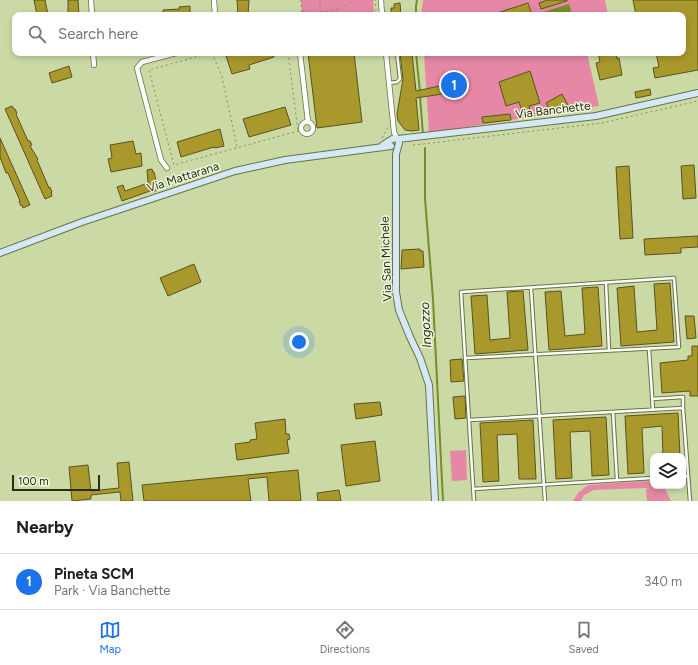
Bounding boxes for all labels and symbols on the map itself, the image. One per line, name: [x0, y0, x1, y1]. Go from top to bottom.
pin: 1: [441, 70, 467, 100]
street label: Via Banchette: [515, 98, 592, 122]
street label: Via Mattarana: [145, 159, 221, 195]
street label: Via San Michele: [378, 216, 394, 302]
water label: Ingozzo: [417, 301, 434, 348]
your location: [289, 332, 309, 352]
scale bar: [12, 473, 100, 492]

